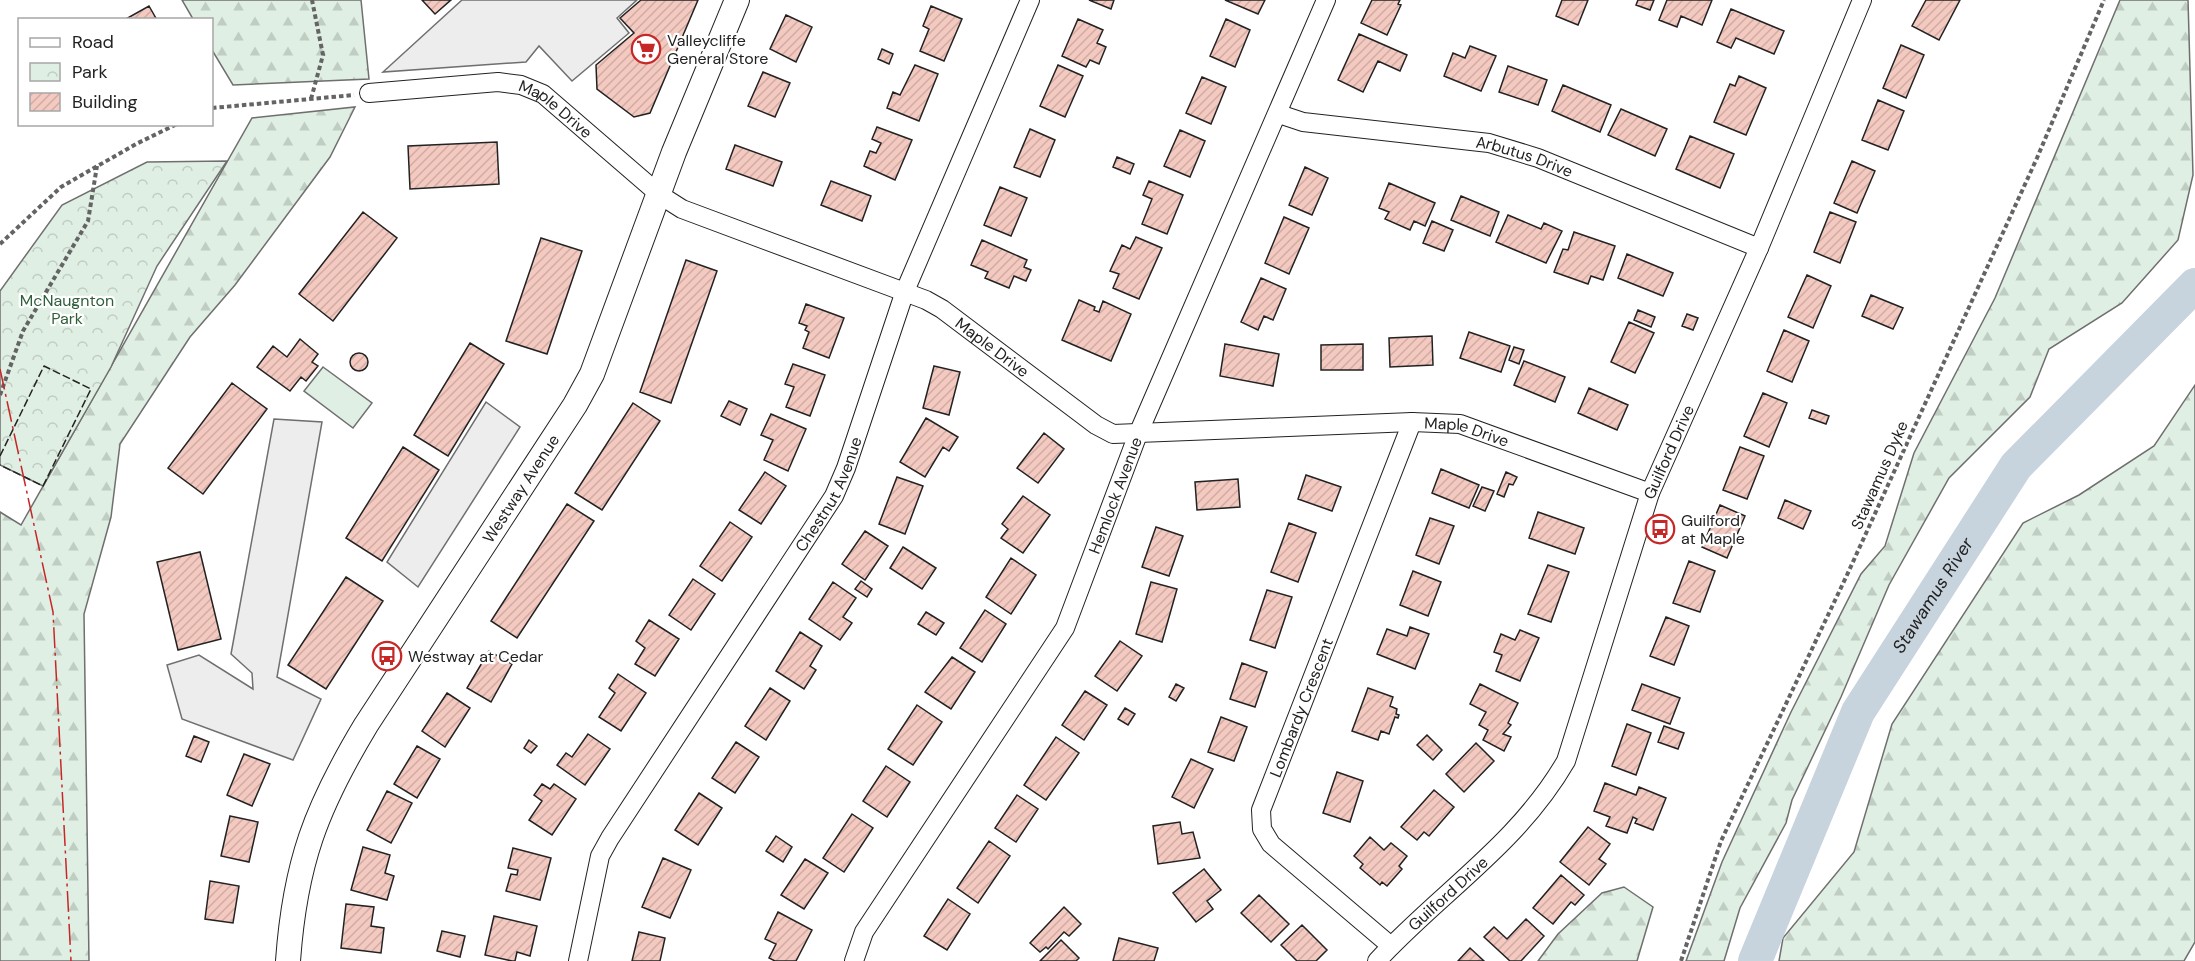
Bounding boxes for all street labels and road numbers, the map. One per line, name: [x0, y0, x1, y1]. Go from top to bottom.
street label: Maple Drive: [516, 75, 597, 143]
street label: Arbutus Drive: [1475, 132, 1576, 182]
street label: Maple Drive: [951, 313, 1033, 382]
street label: Guilford Drive: [1639, 402, 1699, 503]
street label: Maple Drive: [1424, 413, 1512, 452]
street label: Stawamus Dyke: [1846, 418, 1913, 533]
street label: Westway Avenue: [478, 430, 564, 547]
street label: Chestnut Avenue: [790, 434, 867, 556]
street label: Hemlock Avenue: [1084, 434, 1147, 557]
street label: Lombardy Crescent: [1265, 635, 1338, 780]
street label: Guilford Drive: [1404, 852, 1493, 935]

